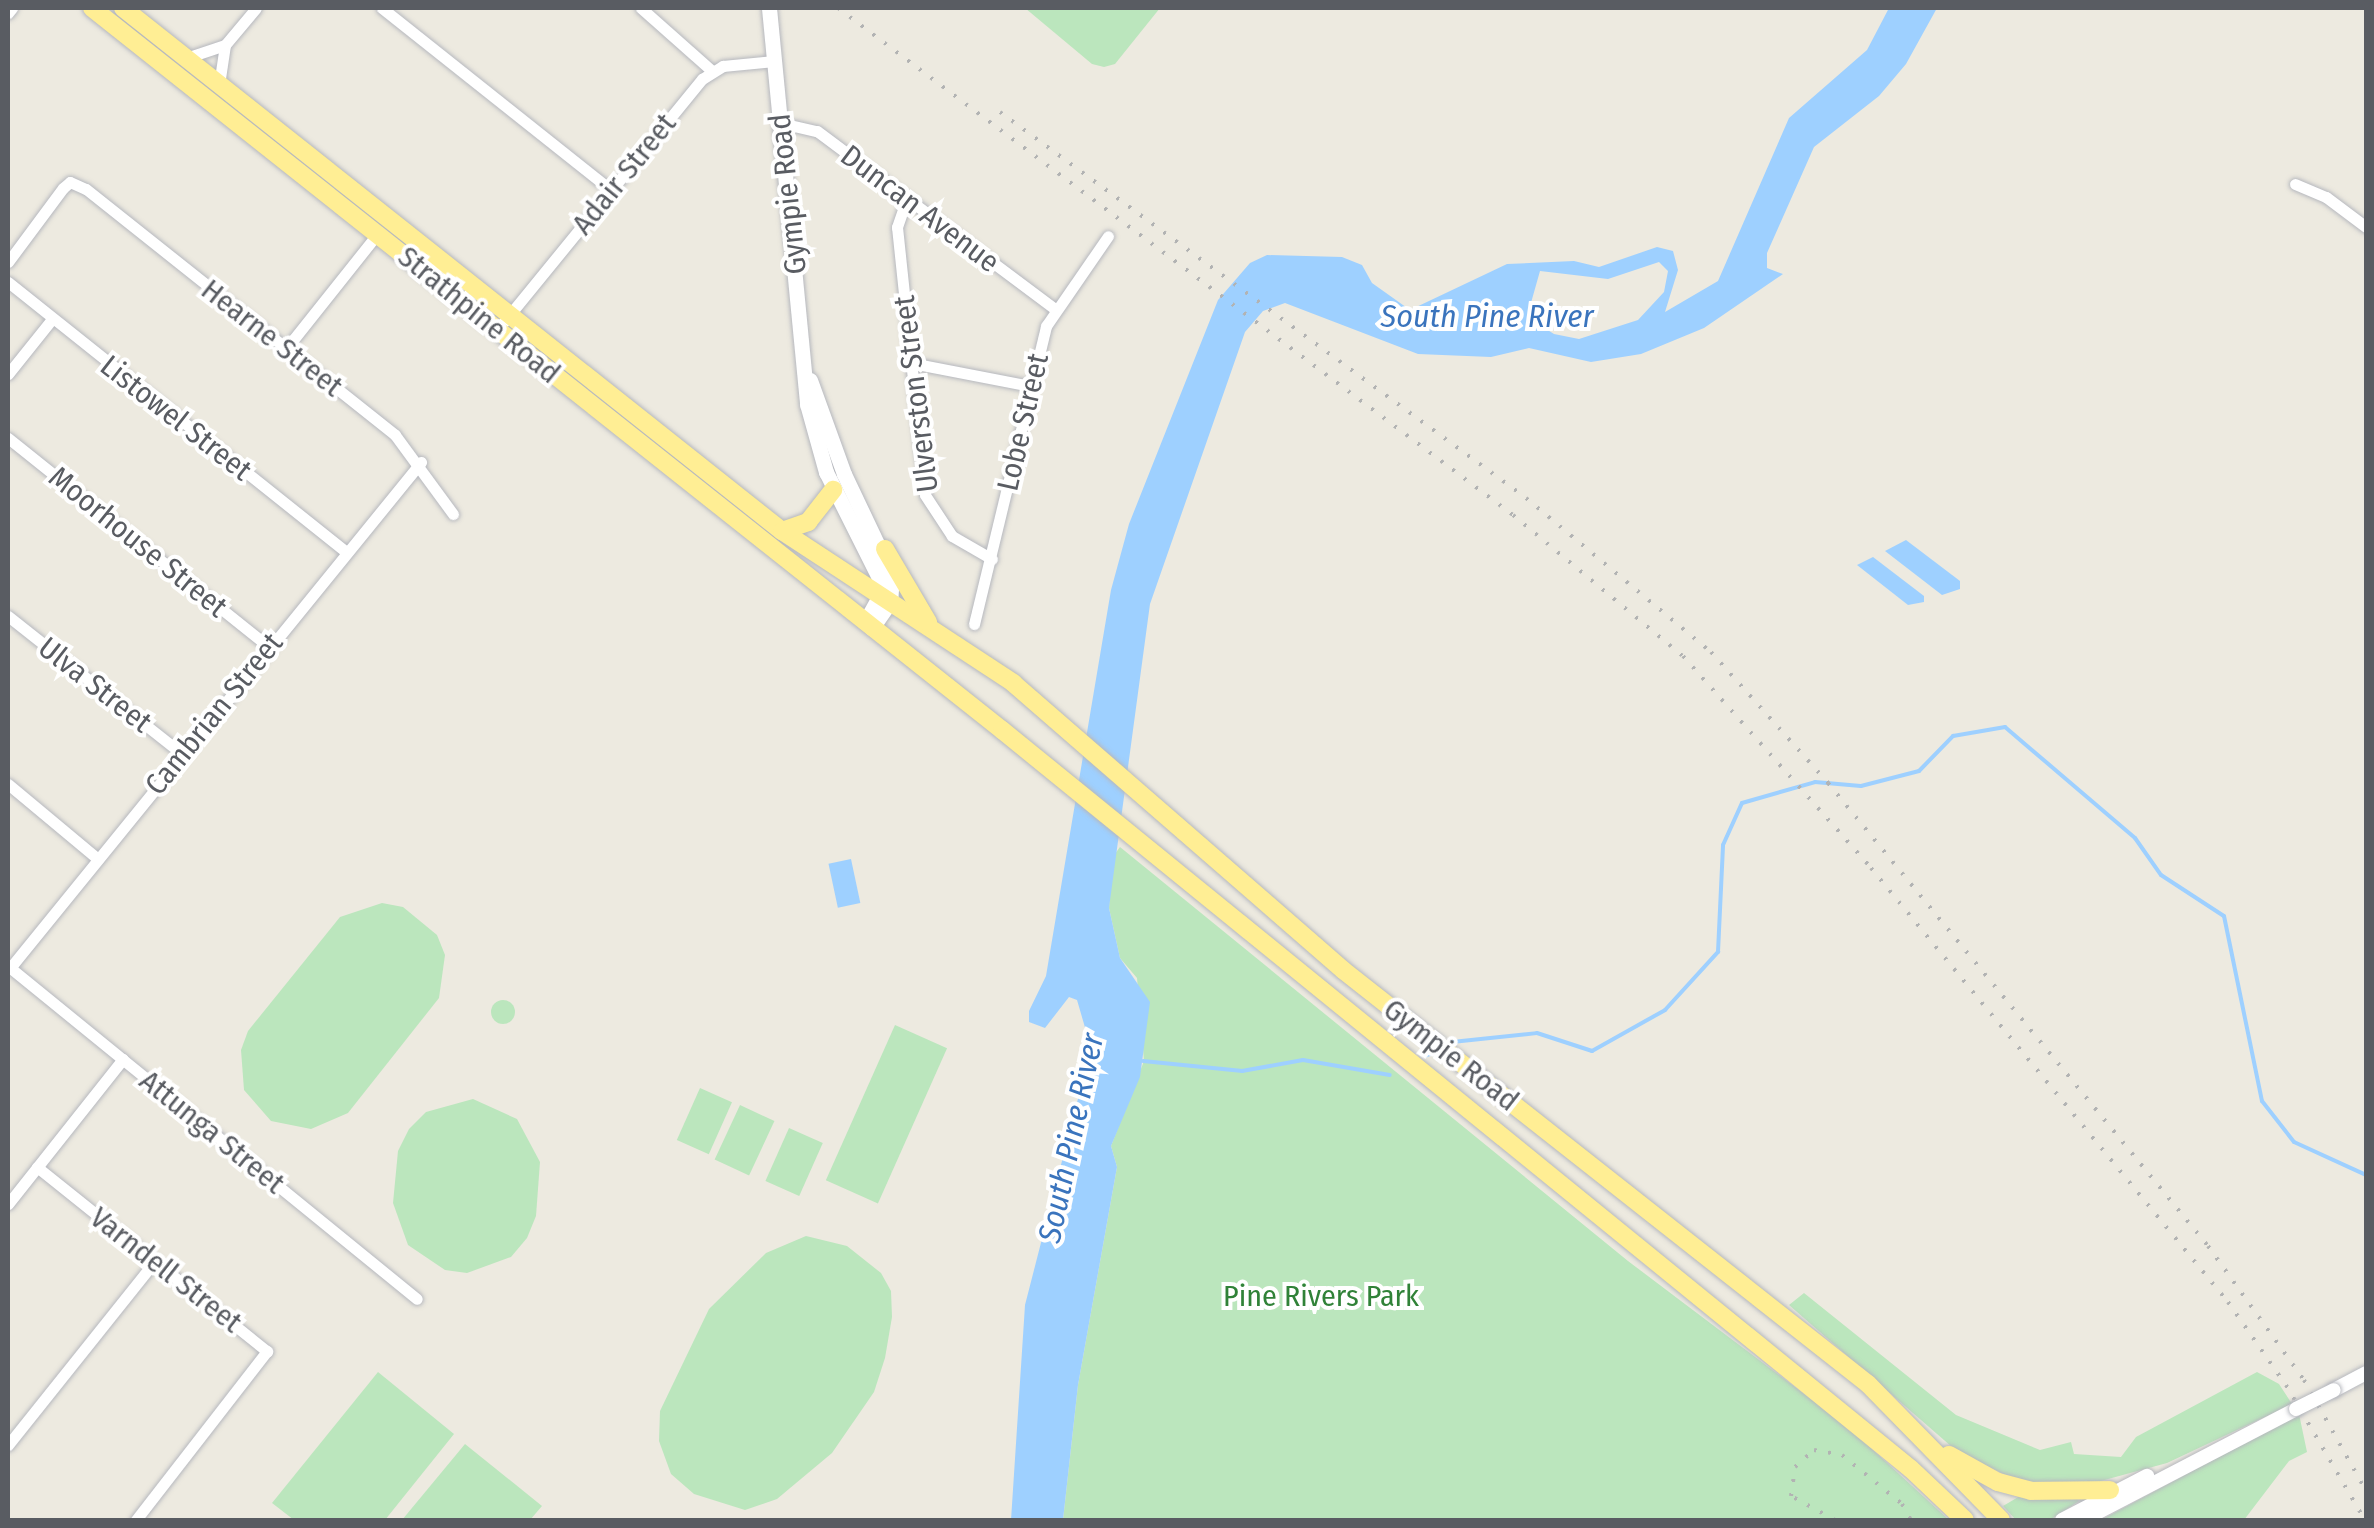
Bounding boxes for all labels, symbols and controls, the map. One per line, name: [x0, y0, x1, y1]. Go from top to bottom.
street label: Adair Street: [564, 106, 684, 242]
street label: Gympie Road: [762, 112, 814, 276]
street label: Duncan Avenue: [834, 138, 1006, 280]
street label: Strathpine Road: [391, 239, 567, 391]
street label: Hearne Street: [194, 272, 350, 404]
street label: Ulverston Street: [886, 294, 946, 494]
water label: South Pine River: [1381, 297, 1593, 335]
street label: Listowel Street: [93, 348, 259, 488]
street label: Lobe Street: [990, 350, 1056, 494]
street label: Moorhouse Street: [42, 459, 234, 625]
street label: Cambrian Street: [138, 626, 290, 802]
street label: Ulva Street: [31, 630, 159, 740]
street label: Gympie Road: [1376, 991, 1526, 1119]
water label: South Pine River: [1030, 1030, 1112, 1246]
street label: Attunga Street: [132, 1063, 292, 1201]
street label: Varndell Street: [83, 1200, 249, 1340]
park label: Pine Rivers Park: [1223, 1278, 1419, 1314]

